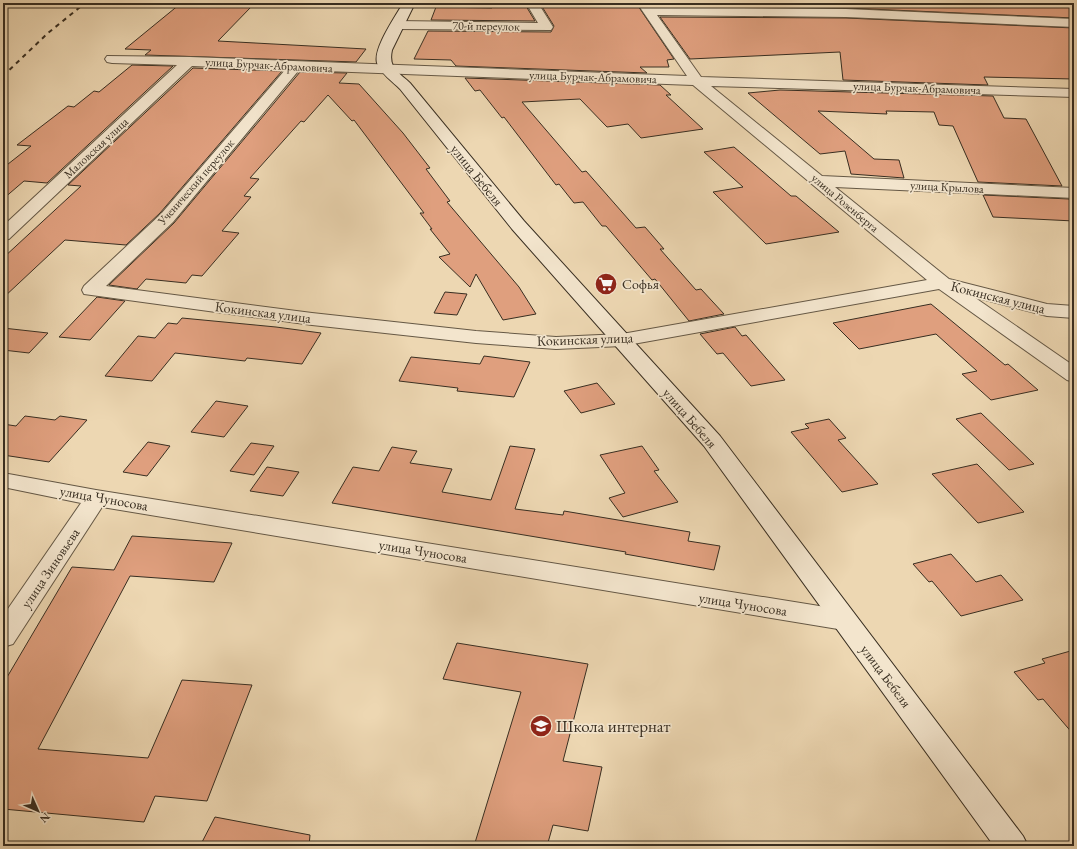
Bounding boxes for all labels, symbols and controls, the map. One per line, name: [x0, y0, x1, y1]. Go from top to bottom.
street label: 70-й переулок: [452, 17, 520, 35]
street label: улица Бурчак-Абрамовича: [205, 54, 333, 76]
street label: улица Бурчак-Абрамовича: [529, 67, 657, 87]
street label: улица Бурчак-Абрамовича: [853, 78, 981, 98]
street label: Маловская улица: [60, 114, 132, 182]
street label: Ученический переулок: [154, 135, 238, 229]
street label: улица Бебеля: [447, 140, 507, 210]
street label: улица Розенберга: [808, 170, 882, 236]
street label: улица Крылова: [910, 177, 984, 197]
supermarket icon: Софья: [593, 271, 619, 297]
place label: Софья: [622, 275, 659, 293]
street label: Кокинская улица: [949, 277, 1047, 318]
street label: Кокинская улица: [214, 297, 312, 327]
street label: Кокинская улица: [536, 328, 634, 350]
street label: улица Бебеля: [659, 384, 721, 452]
street label: улица Чуносова: [59, 481, 150, 515]
street label: улица Зиновьева: [17, 524, 84, 612]
street label: улица Чуносова: [378, 535, 469, 567]
street label: улица Чуносова: [698, 588, 789, 620]
street label: улица Бебеля: [856, 641, 916, 711]
school or university icon: Школа интернат: [528, 713, 554, 739]
place label: Школа интернат: [556, 715, 671, 737]
north arrow: [18, 791, 58, 831]
text: N: [37, 810, 53, 826]

